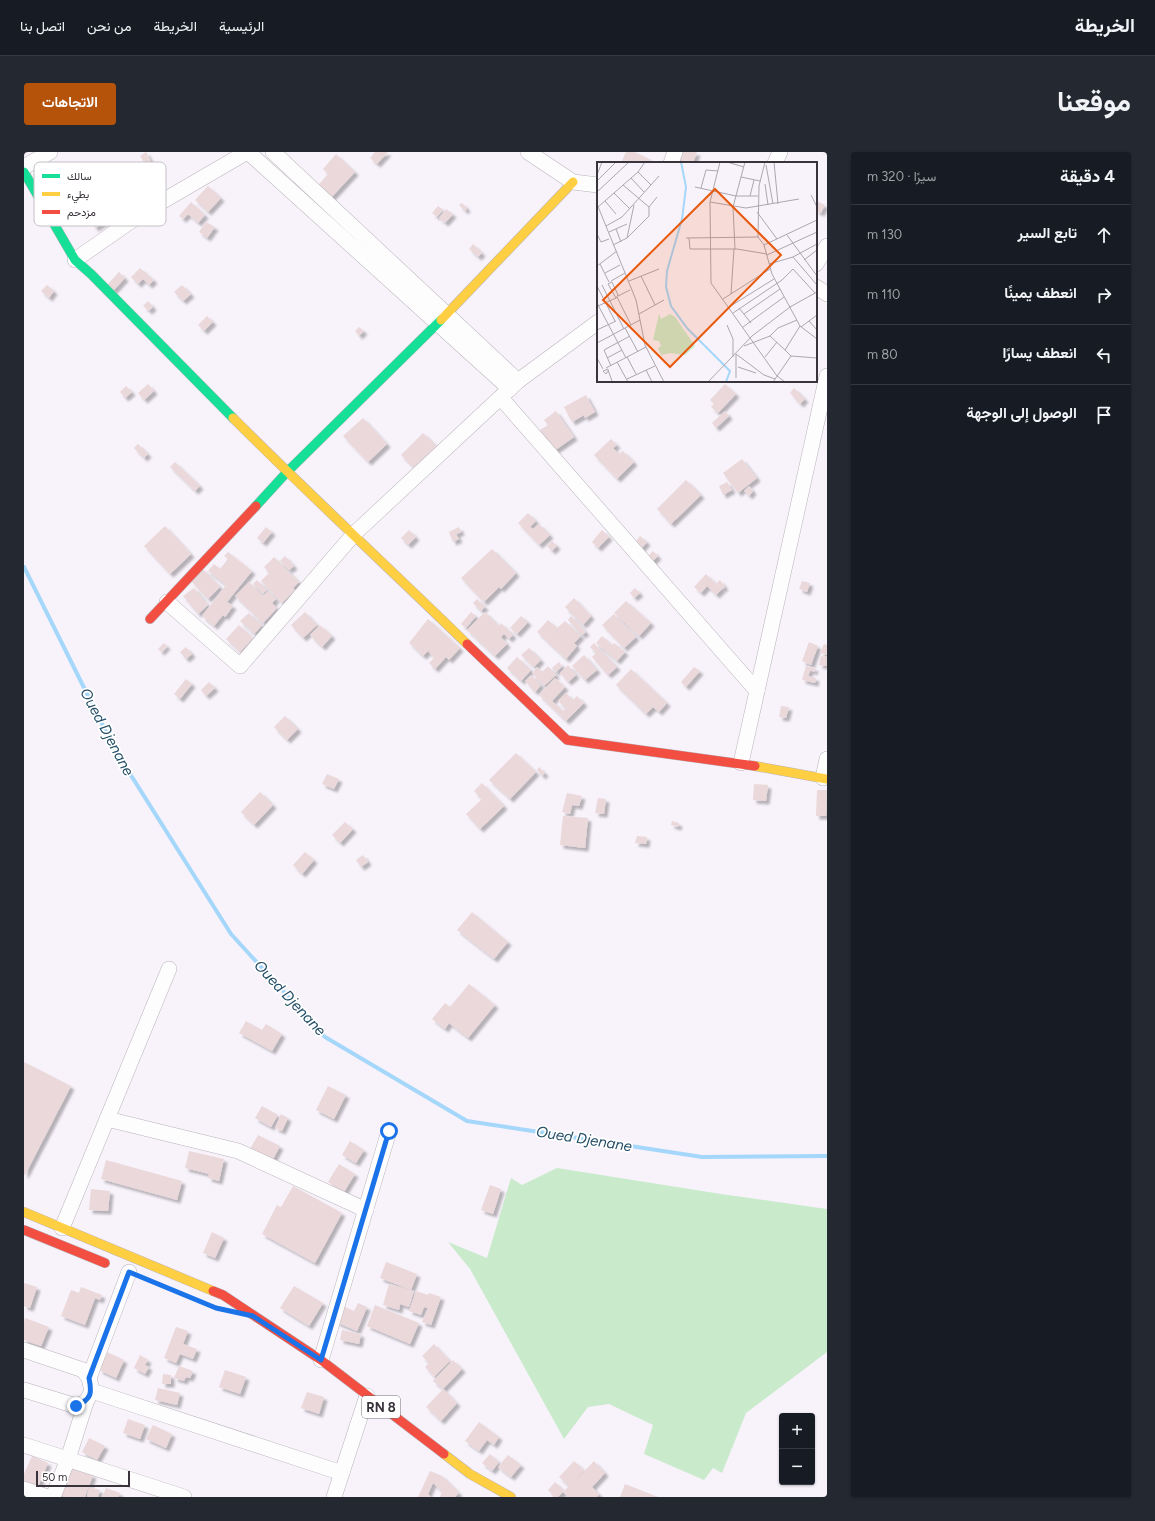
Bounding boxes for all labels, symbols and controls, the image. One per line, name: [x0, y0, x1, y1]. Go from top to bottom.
text: الخريطة: [1075, 14, 1135, 37]
text: اتصل بنا: [20, 18, 65, 35]
text: من نحن: [87, 18, 132, 35]
text: الخريطة: [154, 18, 197, 35]
text: الرئيسية: [219, 18, 264, 35]
button: الاتجاهات: [24, 83, 116, 125]
text: موقعنا: [1057, 84, 1131, 118]
legend: [34, 162, 166, 226]
inset map: [597, 162, 817, 382]
text: 4 دقيقة: [1060, 166, 1115, 186]
text: سيرًا · 320 m: [867, 169, 936, 184]
text: سالك: [67, 170, 92, 183]
text: بطيء: [67, 188, 89, 204]
text: مزدحم: [67, 206, 96, 220]
text: تابع السير: [1017, 224, 1077, 242]
icon: ahead: [1093, 224, 1115, 246]
text: 130 m: [867, 227, 902, 242]
text: انعطف يمينًا: [1004, 284, 1077, 302]
icon: right: [1093, 284, 1115, 306]
text: 110 m: [867, 287, 900, 302]
text: انعطف يسارًا: [1002, 344, 1077, 362]
icon: left: [1093, 344, 1115, 366]
text: 80 m: [867, 347, 898, 362]
text: الوصول إلى الوجهة: [966, 404, 1077, 422]
icon: arrive: [1093, 404, 1115, 426]
water label: Oued Djenane: [76, 685, 138, 779]
water label: Oued Djenane: [250, 956, 330, 1040]
route start: [380, 1122, 398, 1140]
water label: Oued Djenane: [535, 1123, 633, 1155]
road number: RN 8: [362, 1396, 400, 1418]
route end: [67, 1397, 85, 1415]
map controls: [779, 1413, 815, 1485]
button: +: [779, 1413, 815, 1449]
button: −: [779, 1449, 815, 1485]
scale bar: [36, 1469, 130, 1488]
text: 50 m: [42, 1471, 67, 1484]

